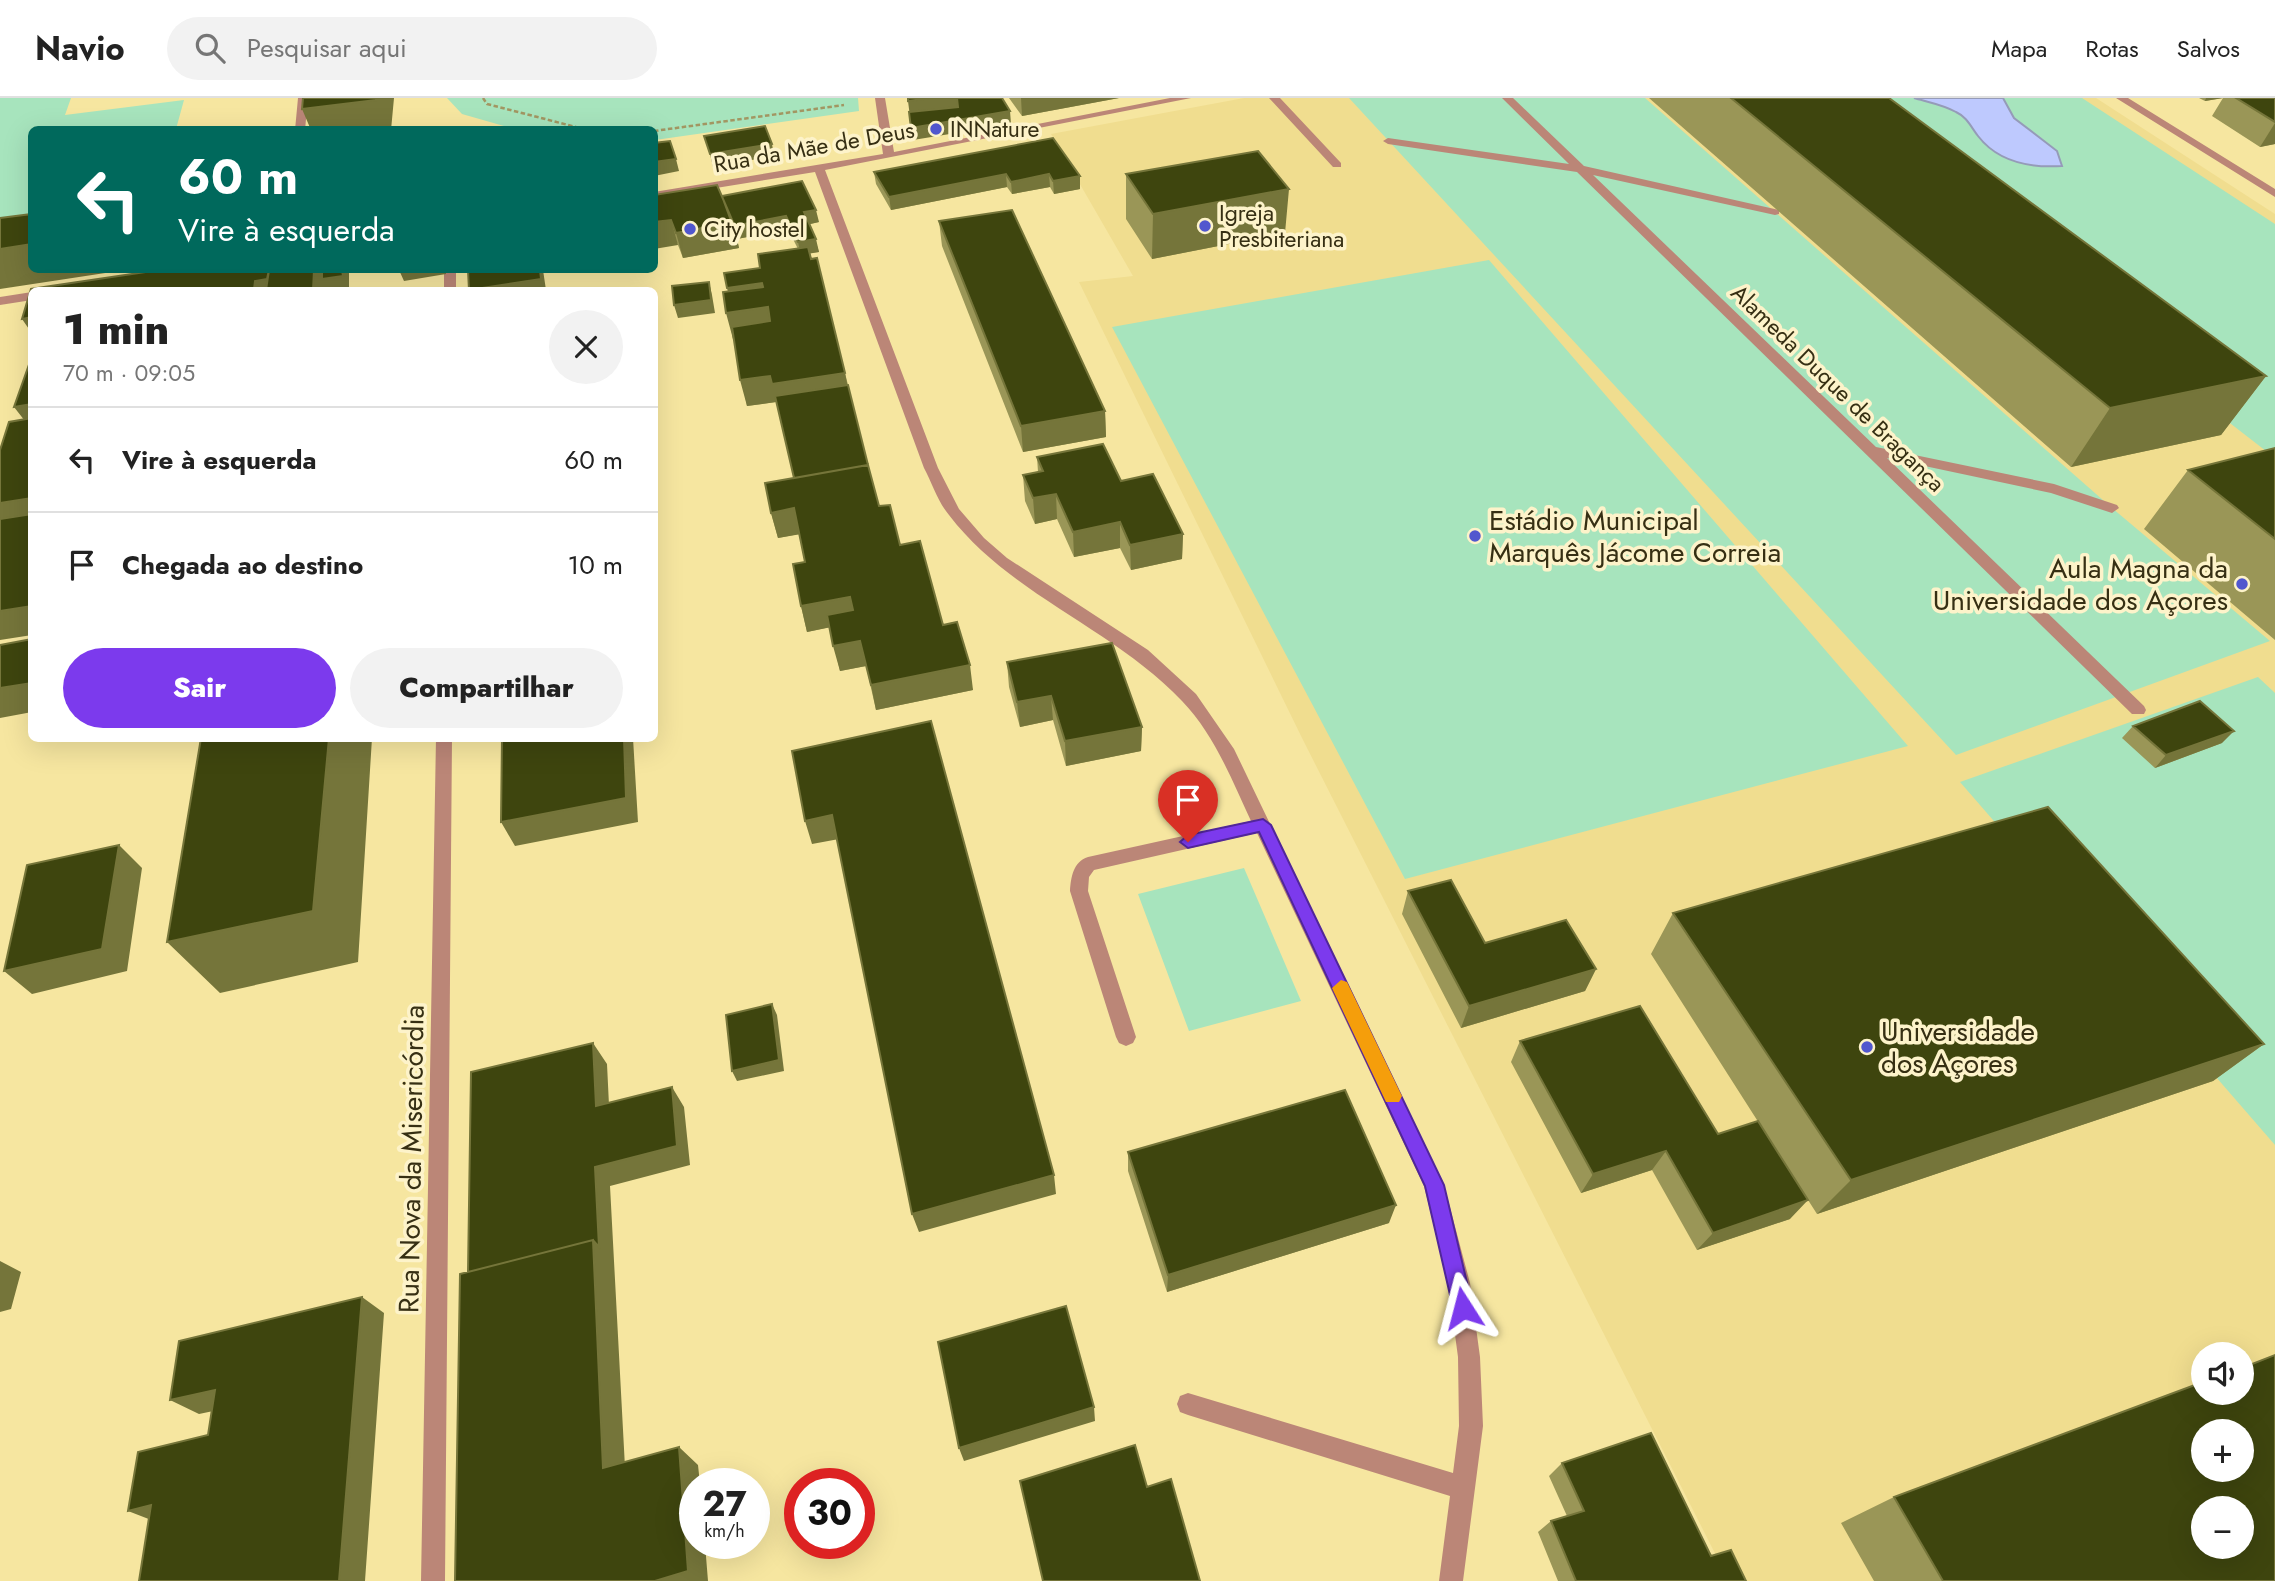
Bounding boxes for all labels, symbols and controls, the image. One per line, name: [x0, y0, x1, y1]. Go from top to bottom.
search box: [167, 17, 657, 80]
text: Navio: [35, 25, 125, 72]
icon: search: [191, 29, 229, 67]
text: Pesquisar aqui: [247, 29, 407, 67]
text: Mapa: [1991, 31, 2047, 66]
text: Rotas: [2085, 31, 2139, 66]
text: Salvos: [2177, 31, 2240, 66]
place label: INNature: [950, 112, 1039, 146]
street label: Rua da Mãe de Deus: [711, 113, 917, 181]
marker: INNature: [928, 121, 944, 137]
text: 60 m: [178, 142, 298, 212]
icon: left: [63, 154, 154, 245]
place label: Igreja Presbiteriana: [1219, 196, 1344, 256]
text: Vire à esquerda: [178, 207, 395, 253]
place label: City hostel: [704, 212, 805, 246]
marker: Igreja Presbiteriana: [1197, 218, 1213, 234]
marker: City hostel: [682, 221, 698, 237]
street label: Alameda Duque de Bragança: [1723, 276, 1953, 500]
text: 1 min: [63, 299, 169, 360]
button: close: [549, 310, 623, 384]
text: 70 m · 09:05: [63, 356, 195, 390]
icon: left: [63, 441, 101, 479]
text: Vire à esquerda: [122, 441, 317, 479]
text: 60 m: [564, 441, 623, 479]
place label: Estádio Municipal Marquês Jácome Correia: [1489, 500, 1781, 573]
marker: Estádio Municipal Marquês Jácome Correia: [1467, 528, 1483, 544]
icon: arrive: [63, 546, 101, 584]
text: Chegada ao destino: [122, 546, 363, 584]
text: 10 m: [568, 546, 623, 584]
place label: Aula Magna da Universidade dos Açores: [1933, 548, 2228, 621]
marker: Aula Magna da Universidade dos Açores: [2234, 576, 2250, 592]
button: Sair: [63, 648, 336, 728]
button: Compartilhar: [350, 648, 623, 728]
pin: [1158, 770, 1218, 842]
icon: arrive: [1169, 781, 1207, 819]
street label: Rua Nova da Misericórdia: [388, 1004, 435, 1314]
place label: Universidade dos Açores: [1881, 1011, 2035, 1084]
marker: Universidade dos Açores: [1859, 1039, 1875, 1055]
position arrow: [1426, 1271, 1500, 1345]
map controls: [2191, 1342, 2254, 1559]
button: sound: [2191, 1342, 2254, 1405]
button: +: [2191, 1419, 2254, 1482]
speed limit sign: 30: [784, 1468, 875, 1559]
text: 27: [702, 1479, 747, 1529]
button: −: [2191, 1496, 2254, 1559]
text: km/h: [704, 1518, 745, 1544]

